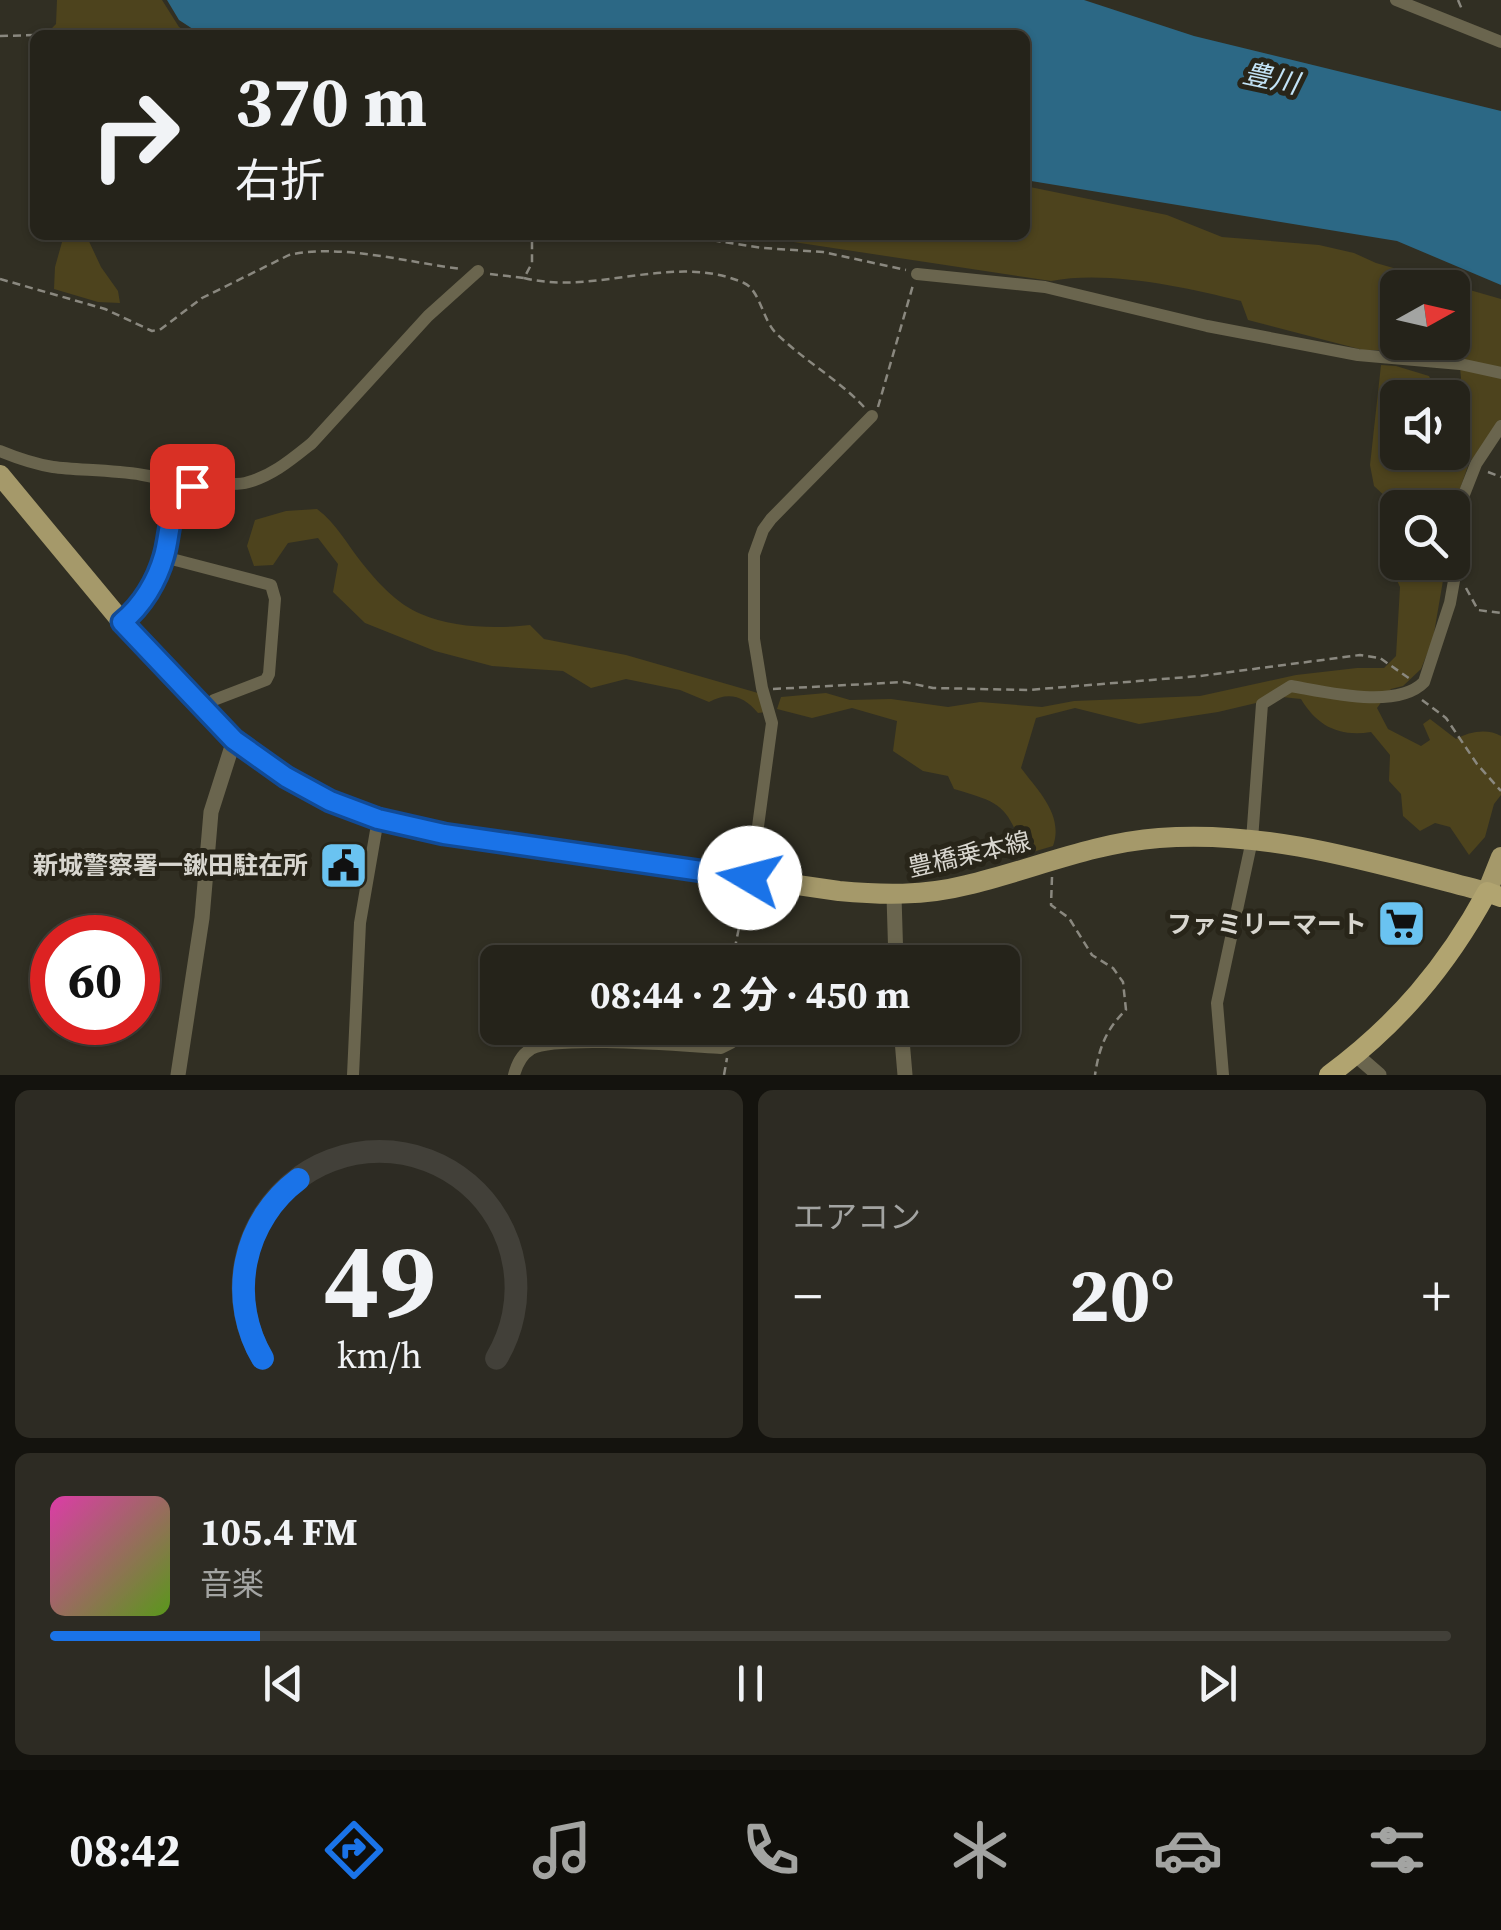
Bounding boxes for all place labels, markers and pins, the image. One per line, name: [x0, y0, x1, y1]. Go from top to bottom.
pin: [150, 444, 235, 529]
public building icon: 新城警察署一鍬田駐在所: [317, 839, 369, 891]
place label: 新城警察署一鍬田駐在所: [33, 848, 308, 882]
supermarket icon: ファミリーマート: [1376, 898, 1428, 950]
place label: ファミリーマート: [1167, 907, 1367, 941]

